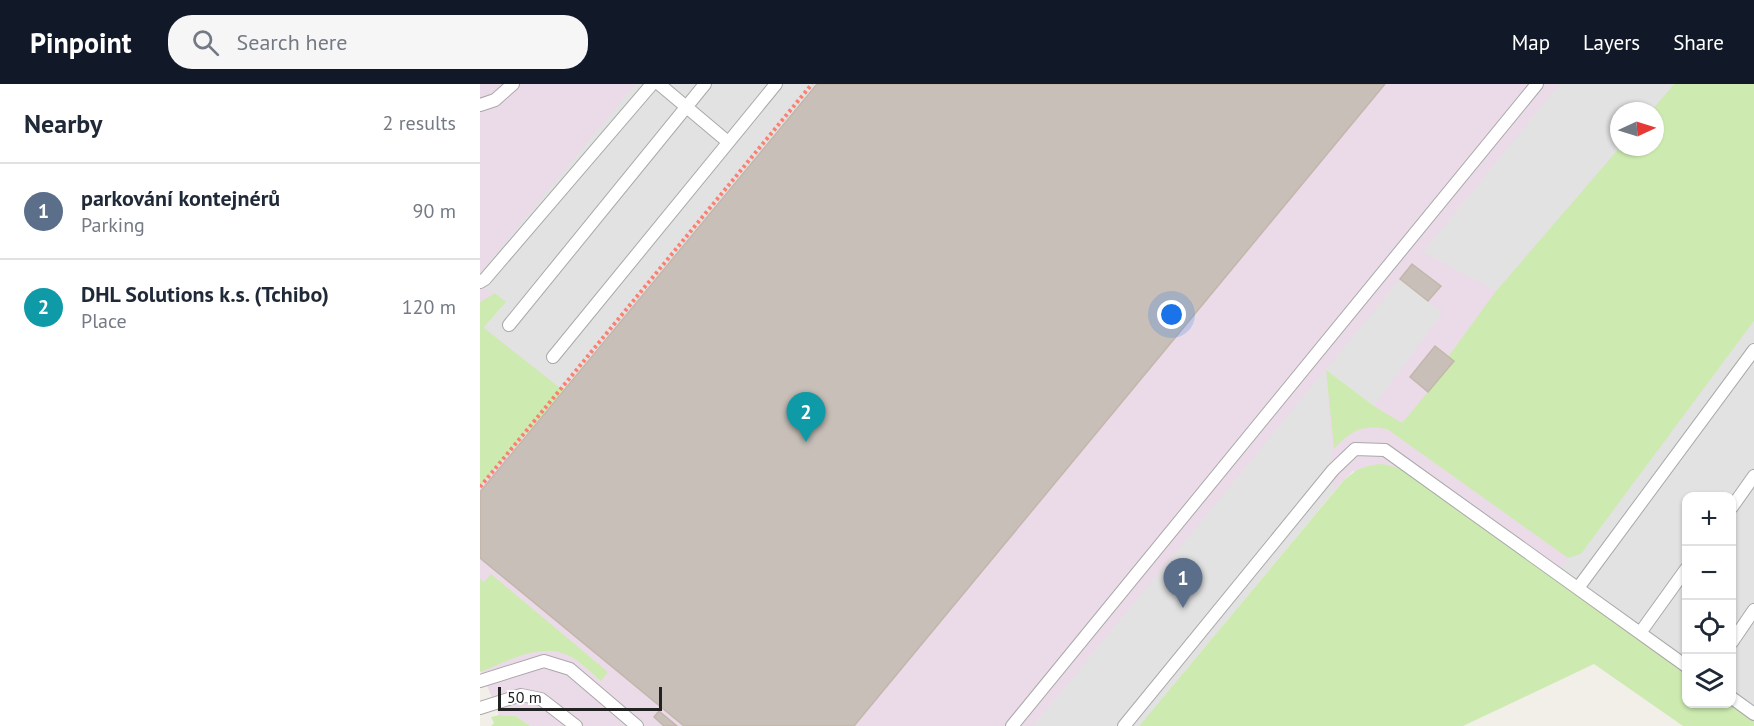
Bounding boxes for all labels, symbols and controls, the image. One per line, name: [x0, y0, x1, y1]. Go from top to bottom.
search box: [168, 15, 588, 69]
text: Pinpoint: [30, 24, 132, 61]
icon: search: [189, 26, 222, 59]
text: Search here: [237, 28, 347, 56]
text: Map: [1512, 29, 1550, 56]
text: Layers: [1583, 29, 1640, 56]
text: Share: [1673, 29, 1724, 56]
north arrow: [1610, 102, 1664, 156]
text: Nearby: [24, 107, 102, 140]
text: 2 results: [383, 110, 456, 136]
text: parkování kontejnérů: [81, 184, 280, 212]
text: 1: [38, 198, 49, 224]
text: 90 m: [413, 198, 456, 224]
text: Parking: [81, 212, 145, 238]
text: DHL Solutions k.s. (Tchibo): [81, 280, 329, 308]
text: 2: [38, 294, 49, 320]
text: 120 m: [402, 294, 456, 320]
your location: [1157, 300, 1186, 329]
text: Place: [81, 308, 127, 334]
pin: 2: [786, 392, 826, 442]
map controls: [1682, 492, 1736, 708]
button: +: [1682, 492, 1736, 546]
button: −: [1682, 546, 1736, 600]
pin: 1: [1164, 558, 1202, 608]
button: locate: [1682, 600, 1736, 654]
button: layers: [1682, 654, 1736, 708]
scale bar: [498, 684, 662, 712]
text: 50 m: [507, 687, 542, 707]

